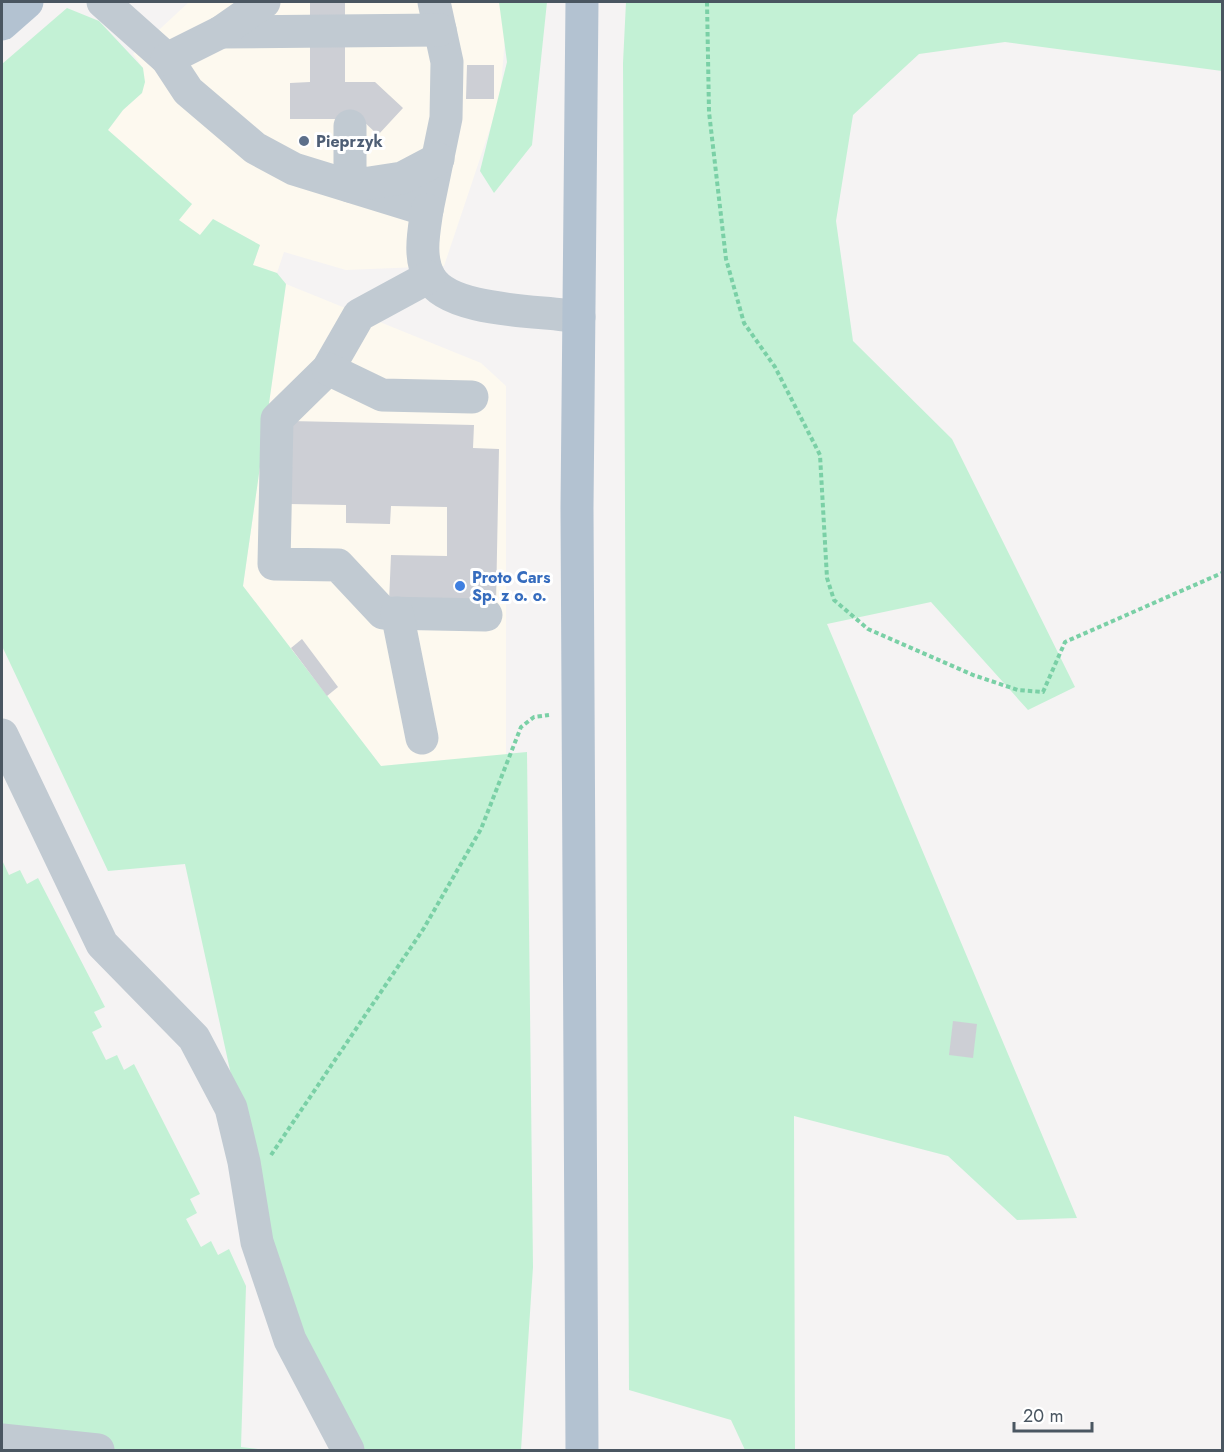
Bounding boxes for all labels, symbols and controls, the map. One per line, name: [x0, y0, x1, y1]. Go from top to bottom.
place label: Pieprzyk: [316, 130, 383, 153]
marker: Pieprzyk: [297, 134, 311, 148]
place label: Proto Cars Sp. z o. o.: [472, 566, 550, 607]
marker: Proto Cars Sp. z o. o.: [453, 579, 467, 593]
scale bar: [1014, 1395, 1092, 1433]
text: 20 m: [1023, 1403, 1063, 1429]

